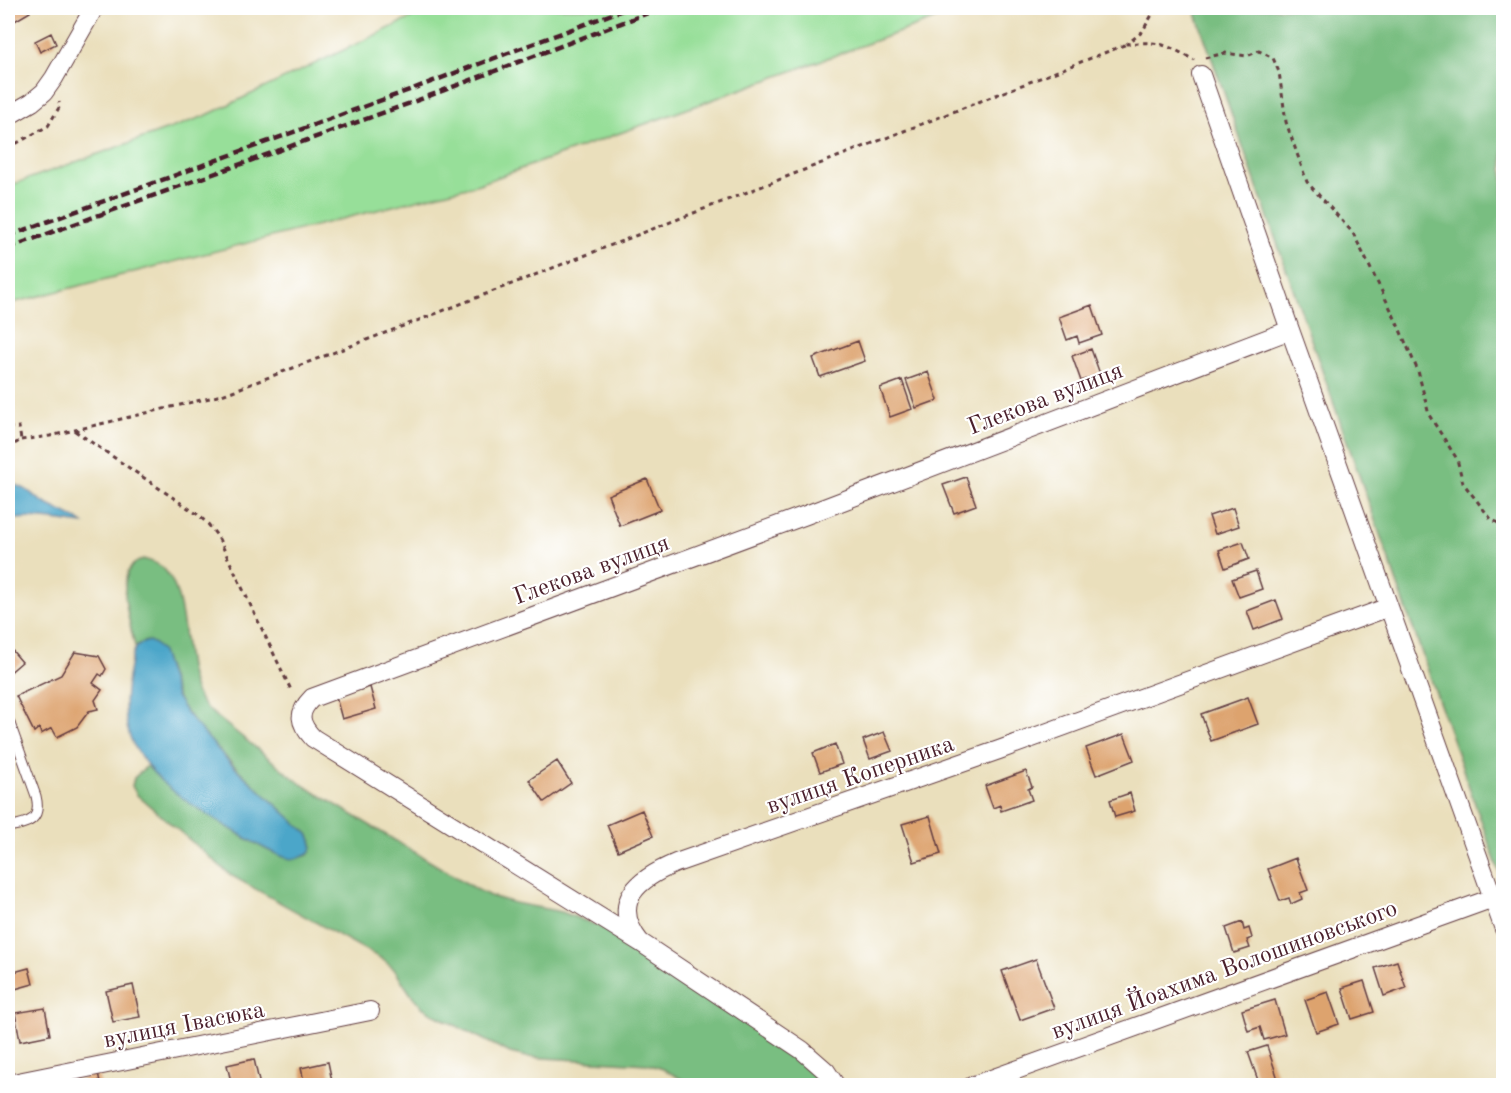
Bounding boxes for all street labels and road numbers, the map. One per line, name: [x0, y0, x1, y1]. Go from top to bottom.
street label: Глекова вулиця: [965, 359, 1127, 440]
street label: Глекова вулиця: [511, 532, 673, 610]
street label: вулиця Коперника: [764, 733, 957, 819]
street label: вулиця Йоахима Волошиновського: [1047, 892, 1401, 1045]
street label: вулиця Івасюка: [102, 999, 267, 1053]

